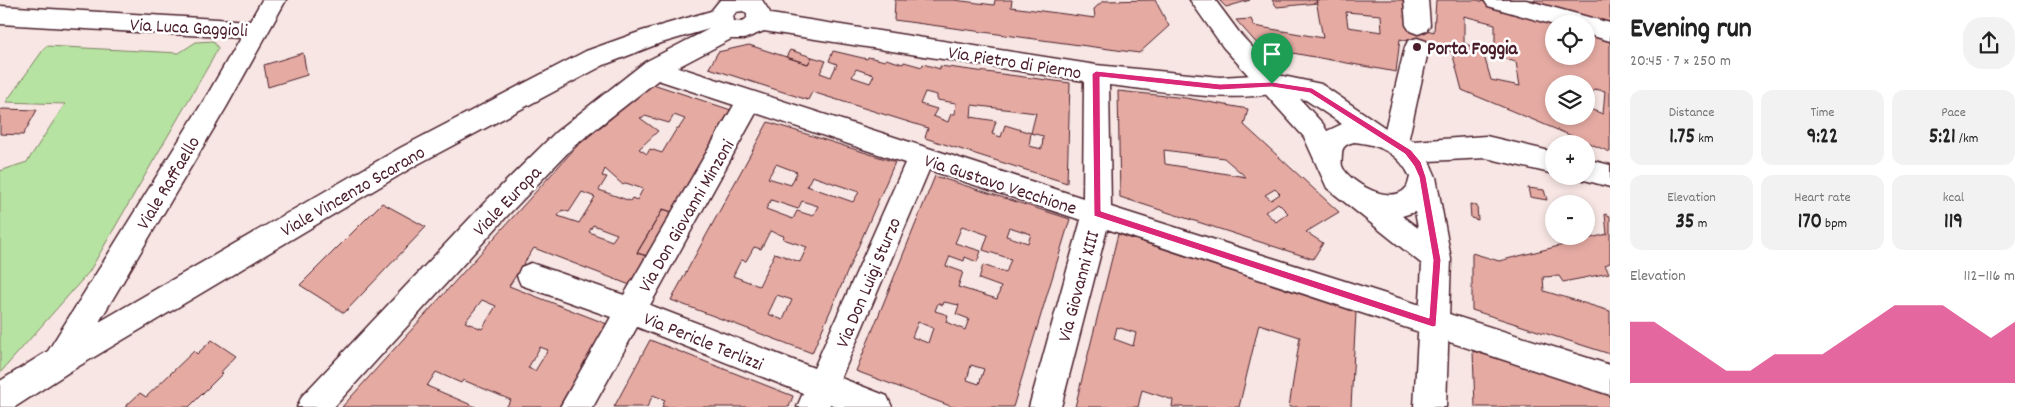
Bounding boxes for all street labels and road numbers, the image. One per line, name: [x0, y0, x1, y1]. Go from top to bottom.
street label: Via Luca Gaggioli: [129, 13, 249, 46]
street label: Via Pietro di Pierno: [946, 41, 1083, 88]
street label: Viale Raffaello: [132, 132, 208, 236]
street label: Via Don Giovanni Minzoni: [633, 135, 743, 298]
street label: Viale Vincenzo Scarano: [276, 141, 431, 245]
street label: Via Gustavo Vecchione: [920, 149, 1080, 224]
street label: Viale Europa: [468, 160, 550, 244]
street label: Via Don Luigi Sturzo: [831, 214, 910, 353]
street label: Via Giovanni XIII: [1053, 228, 1108, 345]
street label: Via Pericle Terlizzi: [639, 307, 767, 380]

